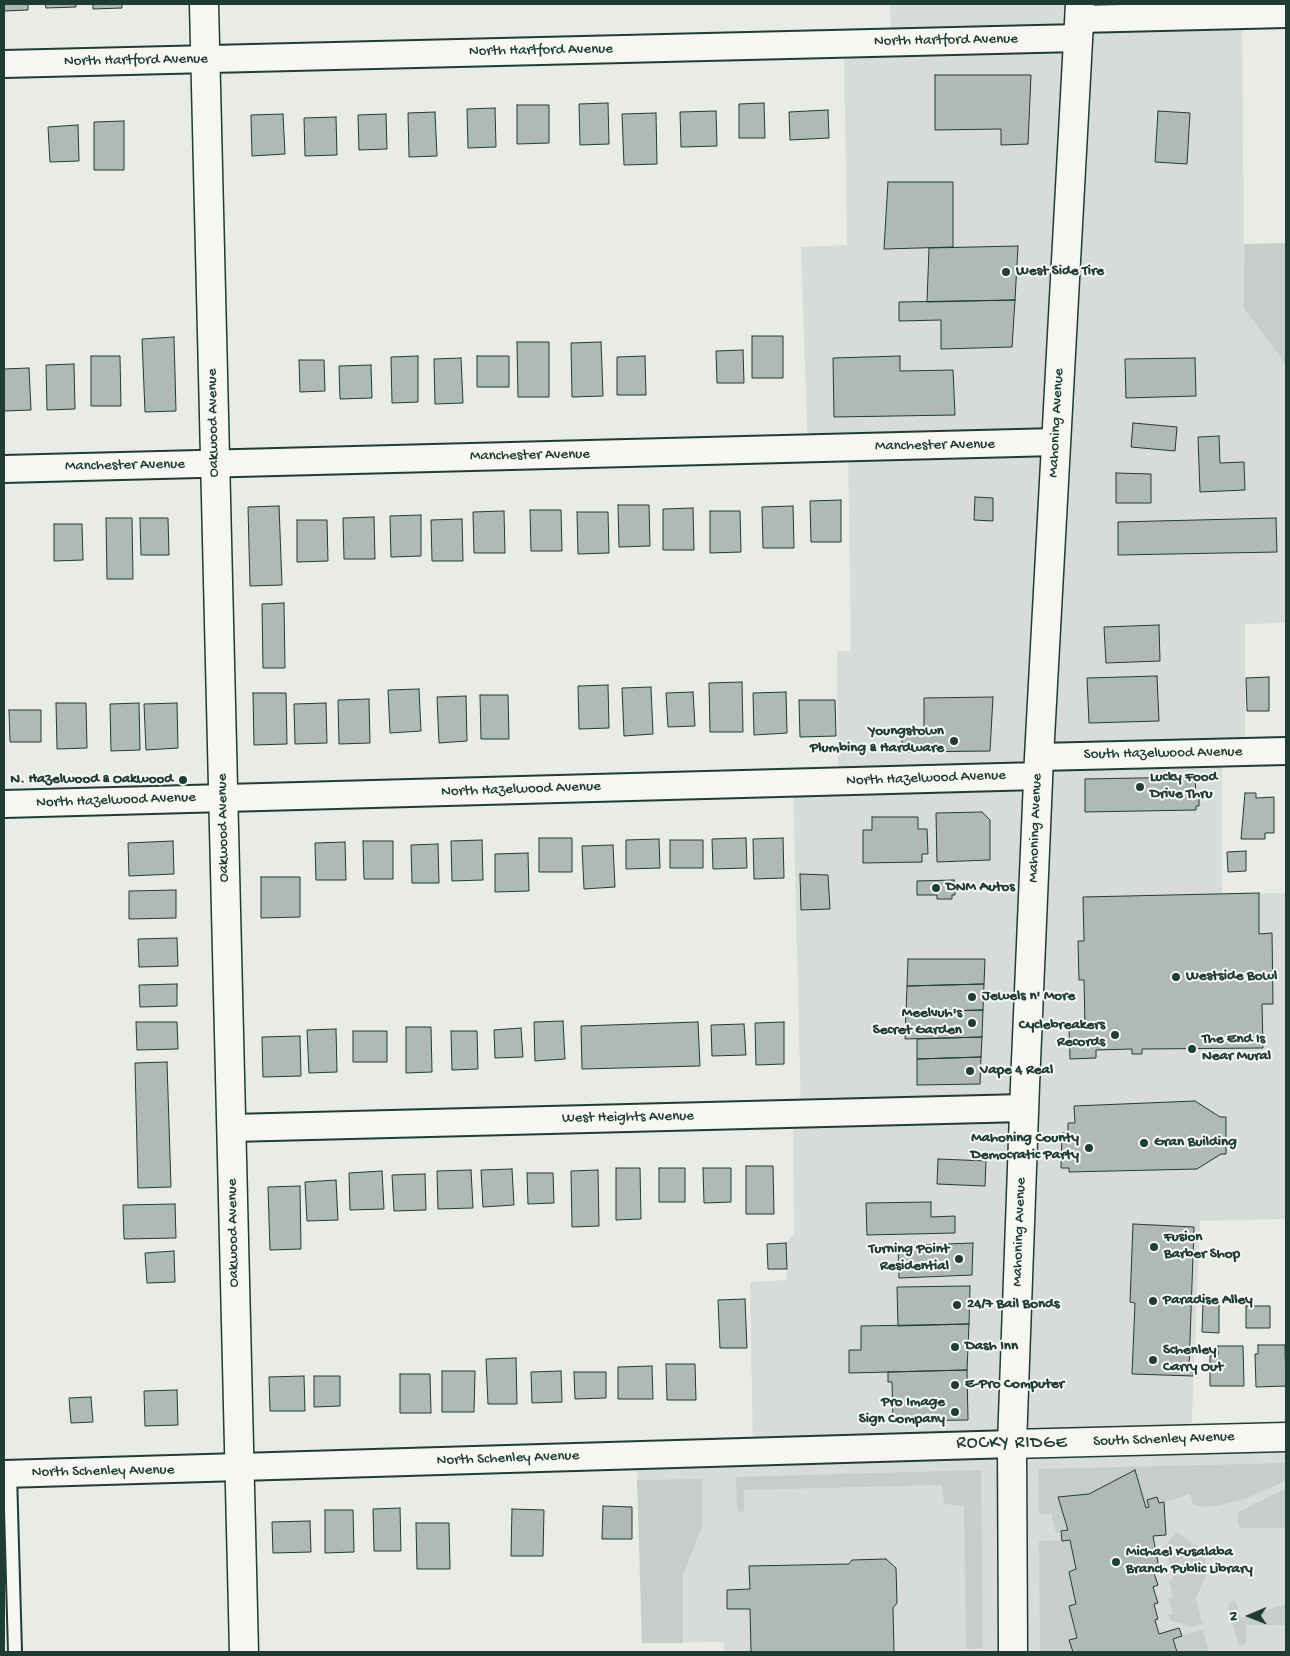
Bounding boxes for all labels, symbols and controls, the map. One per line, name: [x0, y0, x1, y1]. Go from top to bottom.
street label: North Hartford Avenue: [874, 31, 1018, 51]
street label: North Hartford Avenue: [469, 41, 613, 61]
street label: North Hartford Avenue: [64, 51, 208, 71]
place label: West Side Tire: [1016, 263, 1104, 281]
marker: West Side Tire: [1000, 266, 1012, 278]
street label: Mahoning Avenue: [1045, 368, 1069, 478]
street label: Oakwood Avenue: [204, 369, 224, 477]
street label: Manchester Avenue: [875, 436, 995, 456]
street label: Manchester Avenue: [470, 446, 590, 466]
street label: Manchester Avenue: [65, 456, 185, 476]
place label: Youngstown Plumbing & Hardware: [810, 723, 944, 758]
marker: Youngstown Plumbing & Hardware: [948, 735, 960, 747]
street label: South Hazelwood Avenue: [1084, 744, 1242, 764]
street label: North Hazelwood Avenue: [846, 767, 1006, 791]
place label: Lucky Food Drive Thru: [1150, 769, 1217, 804]
place label: N. Hazelwood & Oakwood: [10, 771, 173, 789]
street label: Mahoning Avenue: [1025, 773, 1047, 883]
marker: N. Hazelwood & Oakwood: [177, 774, 189, 786]
street label: Oakwood Avenue: [214, 774, 234, 882]
street label: North Hazelwood Avenue: [441, 778, 601, 802]
marker: Lucky Food Drive Thru: [1134, 781, 1146, 793]
street label: North Hazelwood Avenue: [36, 789, 196, 813]
place label: DNM Autos: [946, 879, 1015, 897]
marker: DNM Autos: [930, 882, 942, 894]
place label: Westside Bowl: [1186, 968, 1277, 986]
marker: Westside Bowl: [1170, 971, 1182, 983]
place label: Jewels n' More: [982, 988, 1075, 1006]
marker: Jewels n' More: [966, 991, 978, 1003]
place label: Meelvuh's Secret Garden: [873, 1005, 962, 1040]
marker: Meelvuh's Secret Garden: [966, 1017, 978, 1029]
place label: Cyclebreakers Records: [1019, 1017, 1105, 1052]
marker: Cyclebreakers Records: [1109, 1029, 1121, 1041]
place label: The End Is Near Mural: [1202, 1031, 1271, 1066]
marker: The End Is Near Mural: [1186, 1043, 1198, 1055]
place label: Vape 4 Real: [980, 1062, 1053, 1080]
marker: Vape 4 Real: [964, 1065, 976, 1077]
street label: West Heights Avenue: [562, 1108, 694, 1128]
place label: Mahoning County Democratic Party: [971, 1130, 1079, 1165]
place label: Gran Building: [1154, 1134, 1237, 1152]
marker: Gran Building: [1138, 1137, 1150, 1149]
marker: Mahoning County Democratic Party: [1083, 1142, 1095, 1154]
street label: Mahoning Avenue: [1009, 1177, 1031, 1287]
street label: Oakwood Avenue: [224, 1179, 244, 1287]
place label: Fusion Barber Shop: [1164, 1229, 1240, 1264]
place label: Turning Point Residential: [869, 1241, 949, 1276]
marker: Fusion Barber Shop: [1148, 1241, 1160, 1253]
marker: Turning Point Residential: [953, 1253, 965, 1265]
place label: Paradise Alley: [1163, 1292, 1253, 1310]
marker: Paradise Alley: [1147, 1295, 1159, 1307]
place label: 24/7 Bail Bonds: [967, 1296, 1059, 1314]
marker: 24/7 Bail Bonds: [951, 1299, 963, 1311]
place label: Dash Inn: [965, 1338, 1018, 1356]
marker: Dash Inn: [949, 1341, 961, 1353]
place label: Schenley Carry Out: [1163, 1342, 1223, 1377]
marker: Schenley Carry Out: [1147, 1354, 1159, 1366]
place label: E-Pro Computer: [965, 1376, 1064, 1394]
marker: E-Pro Computer: [949, 1379, 961, 1391]
place label: Pro Image Sign Company: [859, 1394, 945, 1429]
marker: Pro Image Sign Company: [949, 1406, 961, 1418]
street label: South Schenley Avenue: [1093, 1429, 1235, 1451]
district label: ROCKY RIDGE: [955, 1433, 1069, 1455]
street label: North Schenley Avenue: [436, 1448, 580, 1470]
street label: North Schenley Avenue: [32, 1462, 174, 1482]
place label: Michael Kusalaba Branch Public Library: [1126, 1544, 1253, 1579]
marker: Michael Kusalaba Branch Public Library: [1110, 1556, 1122, 1568]
north arrow: [1225, 1591, 1275, 1641]
text: N: [1226, 1612, 1243, 1621]

